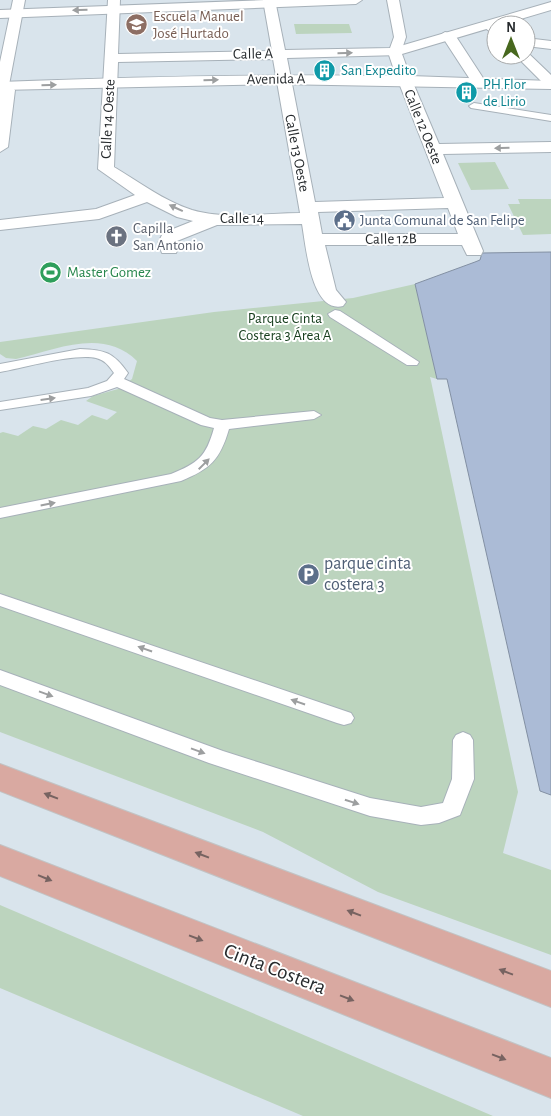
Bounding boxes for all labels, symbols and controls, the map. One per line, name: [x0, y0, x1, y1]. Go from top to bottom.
one-way arrow: [72, 7, 88, 15]
place label: Escuela Manuel José Hurtado: [153, 9, 244, 41]
school or university icon: Escuela Manuel José Hurtado: [125, 13, 149, 37]
north arrow: [486, 15, 536, 65]
text: N: [506, 21, 516, 35]
street label: Calle A: [233, 46, 274, 62]
one-way arrow: [337, 48, 353, 56]
building icon: San Expedito: [313, 58, 337, 82]
place label: San Expedito: [341, 63, 416, 78]
street label: Avenida A: [247, 71, 306, 87]
one-way arrow: [203, 76, 219, 84]
place label: PH Flor de Lirio: [483, 77, 526, 109]
street label: Calle 14 Oeste: [98, 79, 118, 159]
one-way arrow: [41, 81, 57, 89]
building icon: PH Flor de Lirio: [455, 81, 479, 105]
street label: Calle 12 Oeste: [401, 87, 445, 167]
street label: Calle 13 Oeste: [282, 113, 312, 193]
one-way arrow: [494, 144, 510, 152]
one-way arrow: [169, 204, 183, 212]
public building icon: Junta Comunal de San Felipe: [332, 208, 356, 232]
street label: Calle 14: [220, 211, 264, 226]
place label: Junta Comunal de San Felipe: [360, 213, 525, 228]
place label: Capilla San Antonio: [133, 221, 204, 253]
church icon: Capilla San Antonio: [105, 225, 129, 249]
street label: Calle 12B: [365, 231, 417, 247]
sports icon: Master Gomez: [39, 260, 63, 284]
place label: Master Gomez: [67, 265, 151, 280]
park label: Parque Cinta Costera 3 Área A: [238, 311, 332, 343]
one-way arrow: [41, 394, 57, 402]
one-way arrow: [197, 458, 209, 470]
one-way arrow: [40, 500, 56, 508]
place label: parque cinta costera 3: [324, 555, 411, 594]
parking icon: parque cinta costera 3: [296, 562, 320, 586]
one-way arrow: [137, 645, 152, 653]
one-way arrow: [38, 691, 53, 698]
one-way arrow: [291, 698, 306, 706]
one-way arrow: [191, 747, 206, 755]
one-way arrow: [43, 792, 58, 799]
one-way arrow: [345, 798, 360, 806]
one-way arrow: [194, 851, 209, 859]
one-way arrow: [38, 875, 52, 883]
one-way arrow: [346, 909, 361, 917]
one-way arrow: [189, 935, 203, 943]
street label: Cinta Costera: [221, 940, 329, 998]
one-way arrow: [498, 968, 513, 975]
one-way arrow: [340, 994, 355, 1002]
one-way arrow: [492, 1053, 507, 1061]

